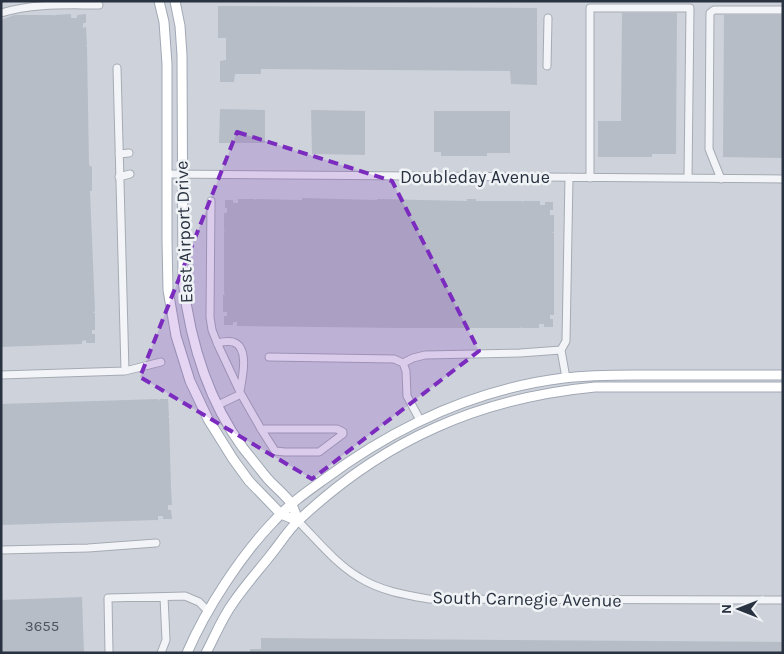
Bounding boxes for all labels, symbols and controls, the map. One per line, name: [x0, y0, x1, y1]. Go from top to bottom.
street label: East Airport Drive: [171, 160, 197, 304]
street label: Doubleday Avenue: [400, 166, 550, 188]
north arrow: [714, 584, 764, 634]
street label: South Carnegie Avenue: [432, 586, 622, 612]
text: N: [718, 604, 735, 614]
house number: 3655: [25, 617, 59, 635]

